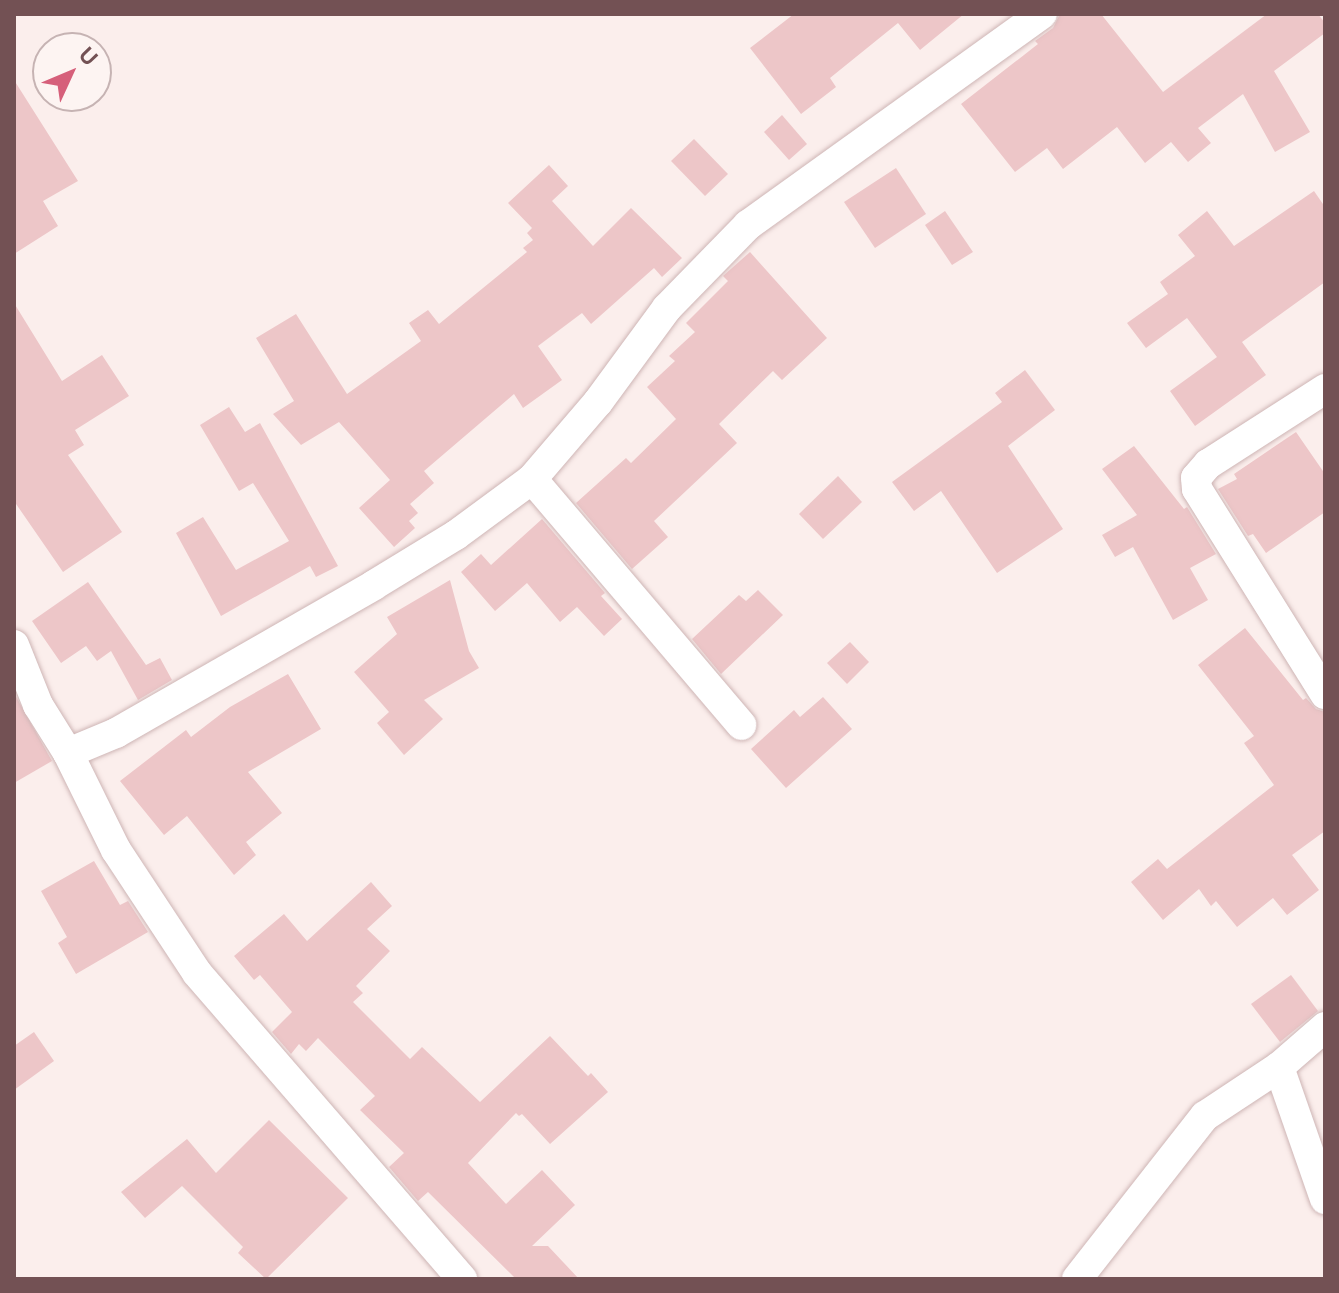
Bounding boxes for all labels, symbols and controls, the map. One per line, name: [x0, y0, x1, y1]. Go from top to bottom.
north arrow: [32, 32, 112, 112]
text: U: [73, 41, 103, 71]

